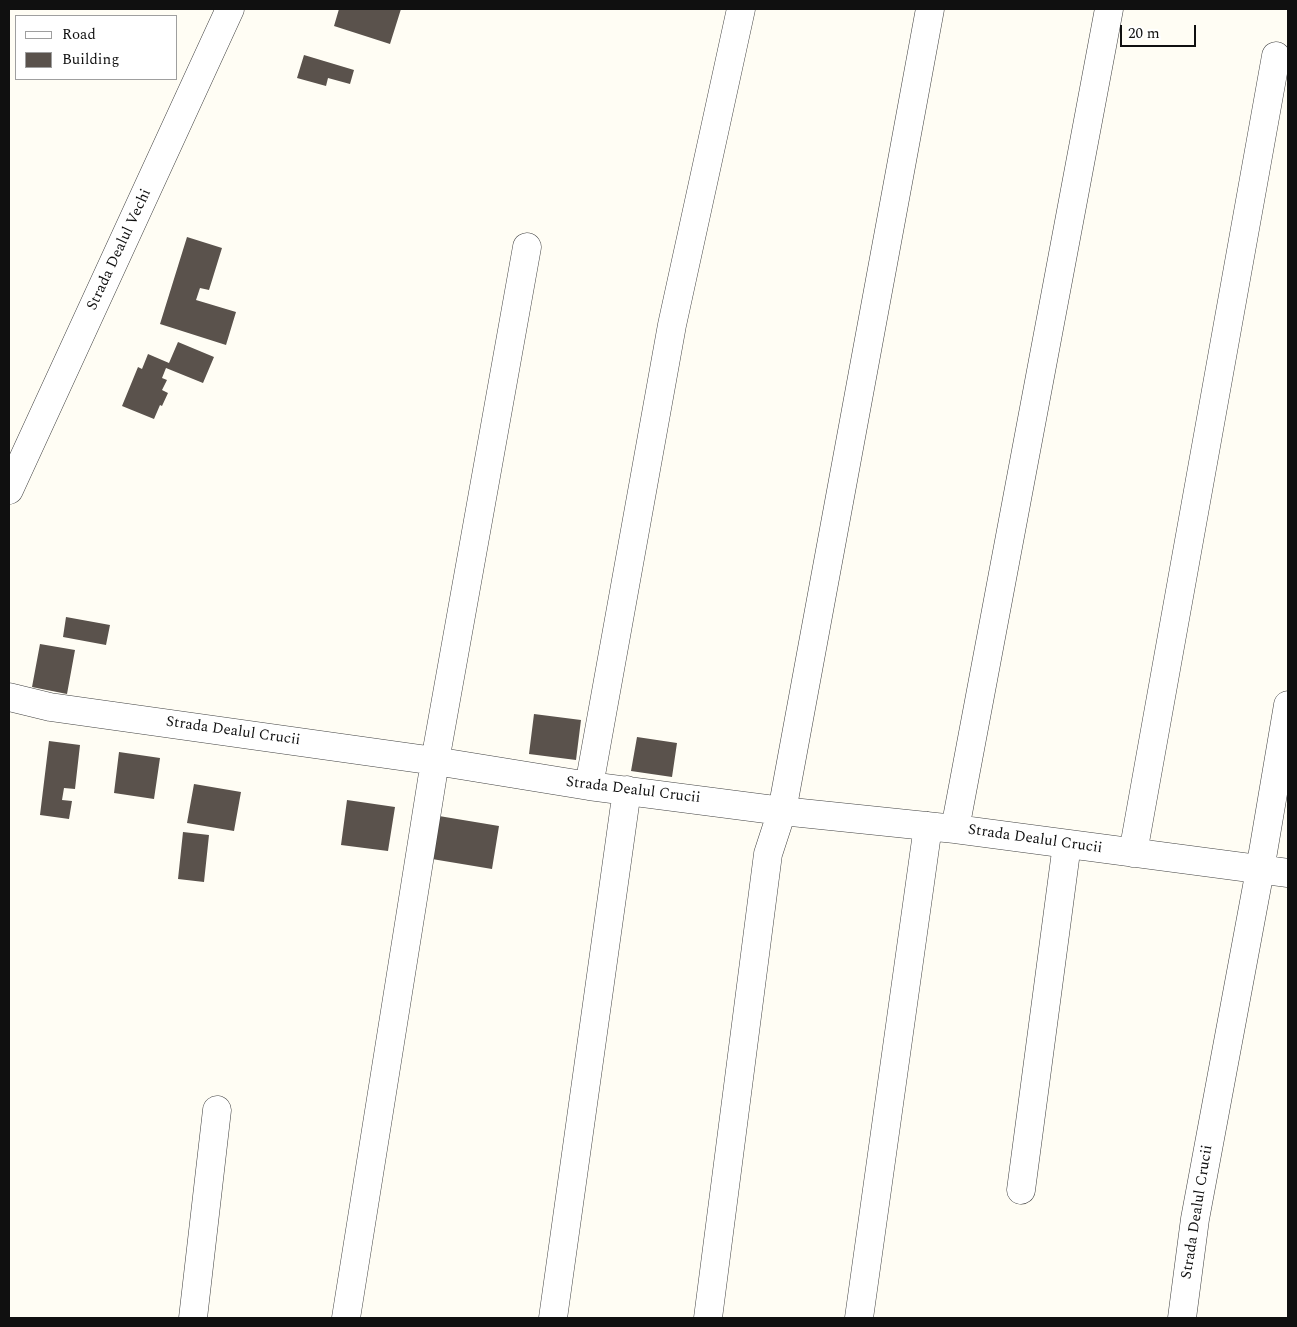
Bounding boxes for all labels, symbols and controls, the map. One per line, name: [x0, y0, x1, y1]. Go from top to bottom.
legend: [15, 15, 178, 80]
scale bar: [1122, 15, 1198, 47]
text: 20 m: [1128, 22, 1160, 45]
text: Road: [62, 23, 96, 46]
text: Building: [62, 48, 119, 71]
street label: Strada Dealul Vechi: [84, 186, 156, 314]
street label: Strada Dealul Crucii: [165, 714, 301, 750]
street label: Strada Dealul Crucii: [565, 774, 701, 808]
street label: Strada Dealul Crucii: [967, 822, 1103, 858]
street label: Strada Dealul Crucii: [1179, 1144, 1217, 1280]

